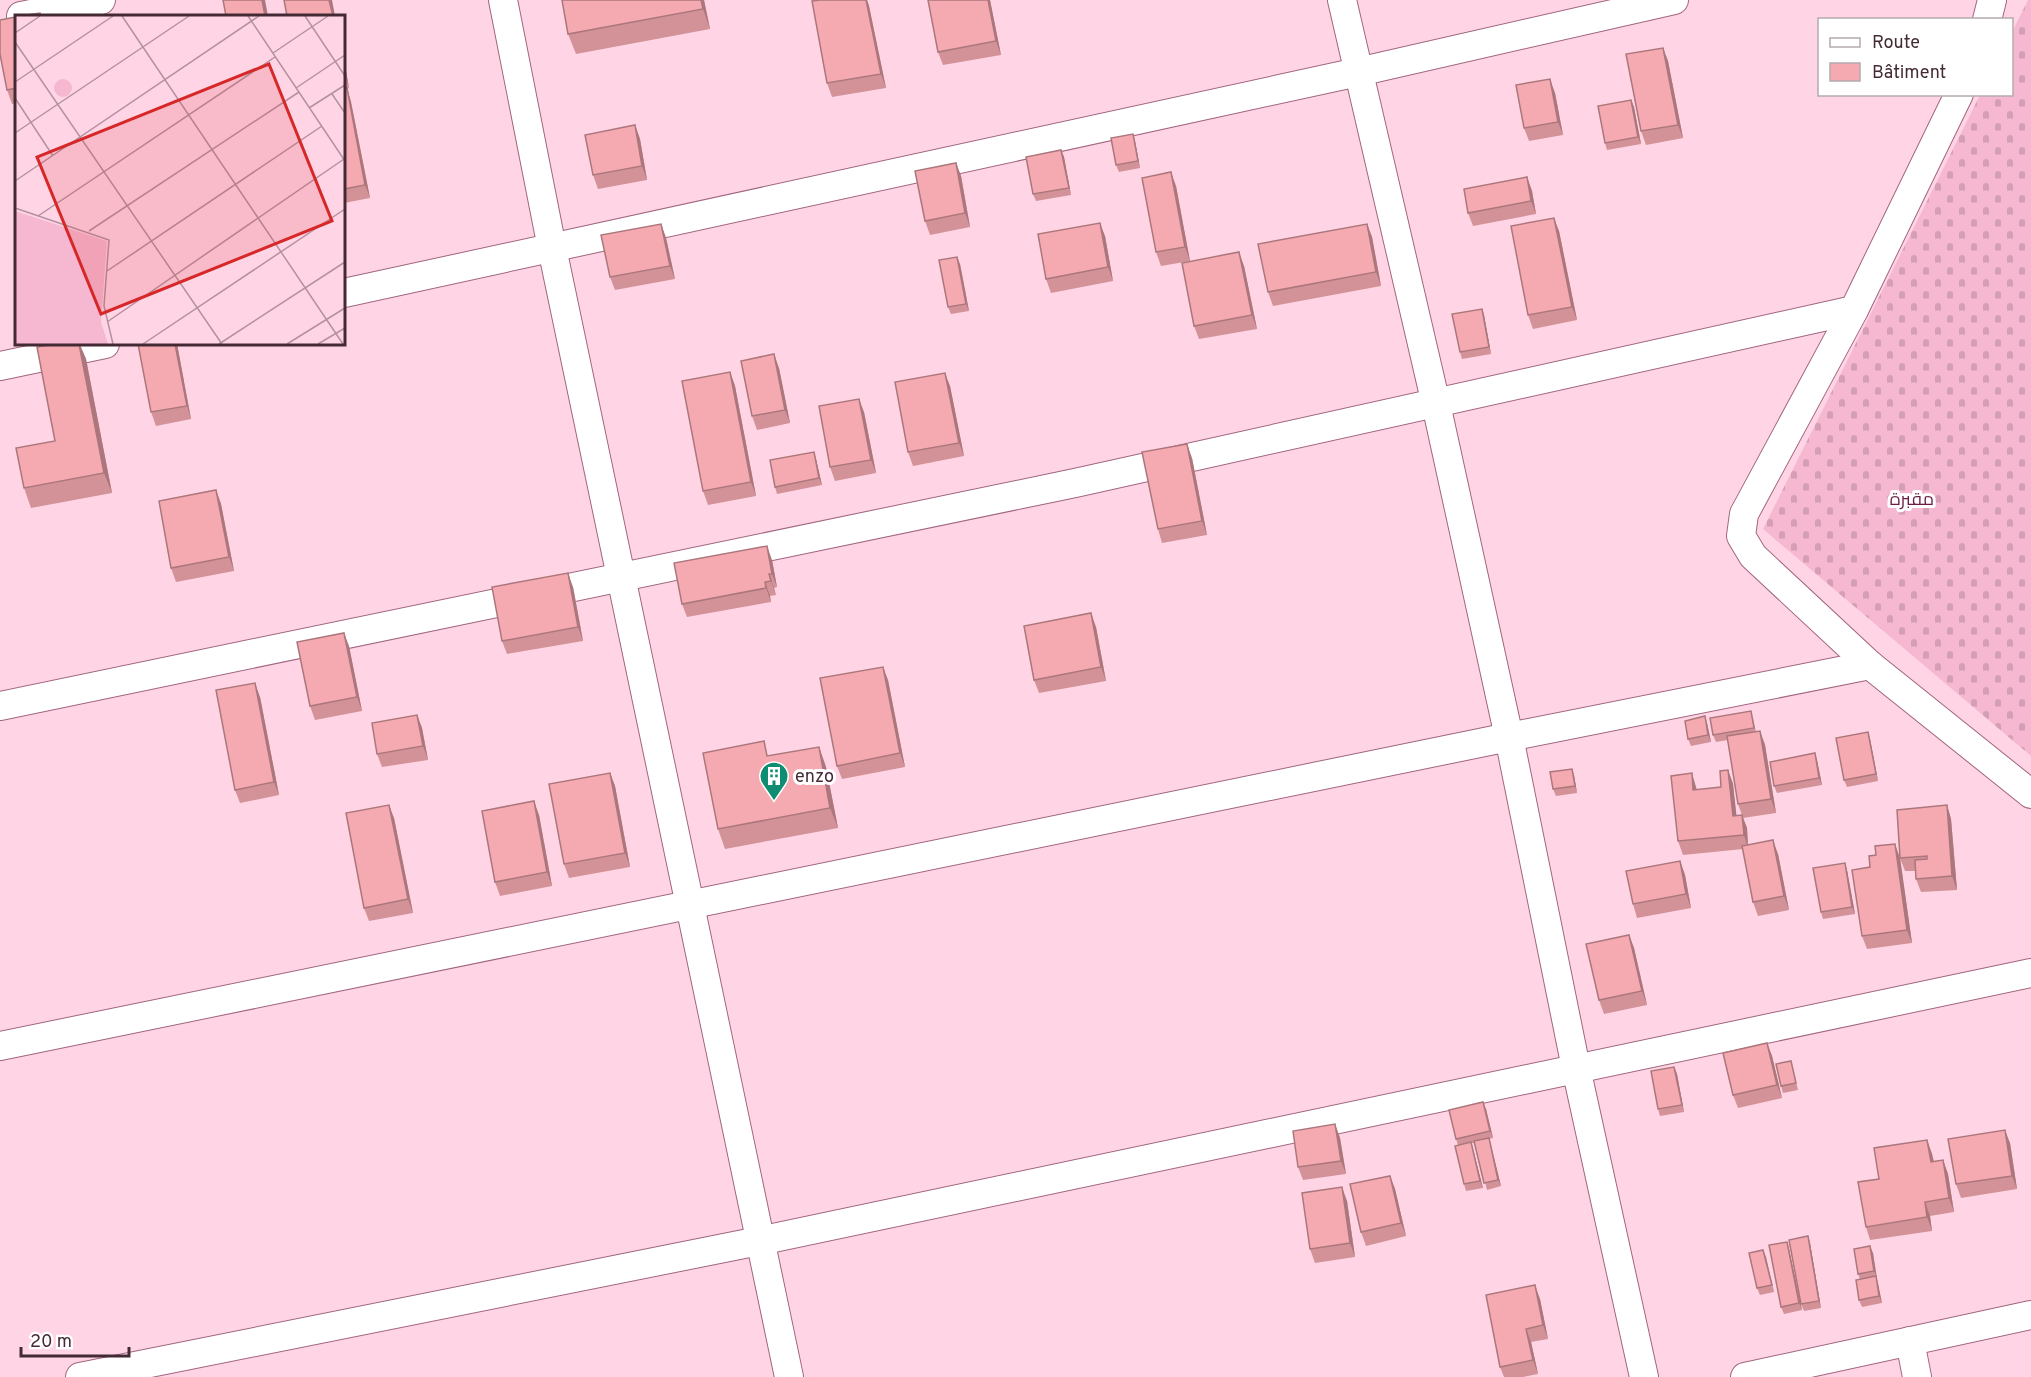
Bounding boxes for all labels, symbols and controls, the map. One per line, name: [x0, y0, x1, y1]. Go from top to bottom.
inset map: [15, 15, 345, 345]
legend: [1818, 18, 2013, 96]
text: Route: [1872, 32, 1920, 55]
text: Bâtiment: [1872, 62, 1946, 85]
park label: مقبرة: [1890, 489, 1934, 512]
building icon: enzo: [758, 760, 790, 802]
place label: enzo: [795, 766, 834, 789]
scale bar: [21, 1320, 129, 1358]
text: 20 m: [30, 1331, 72, 1354]

